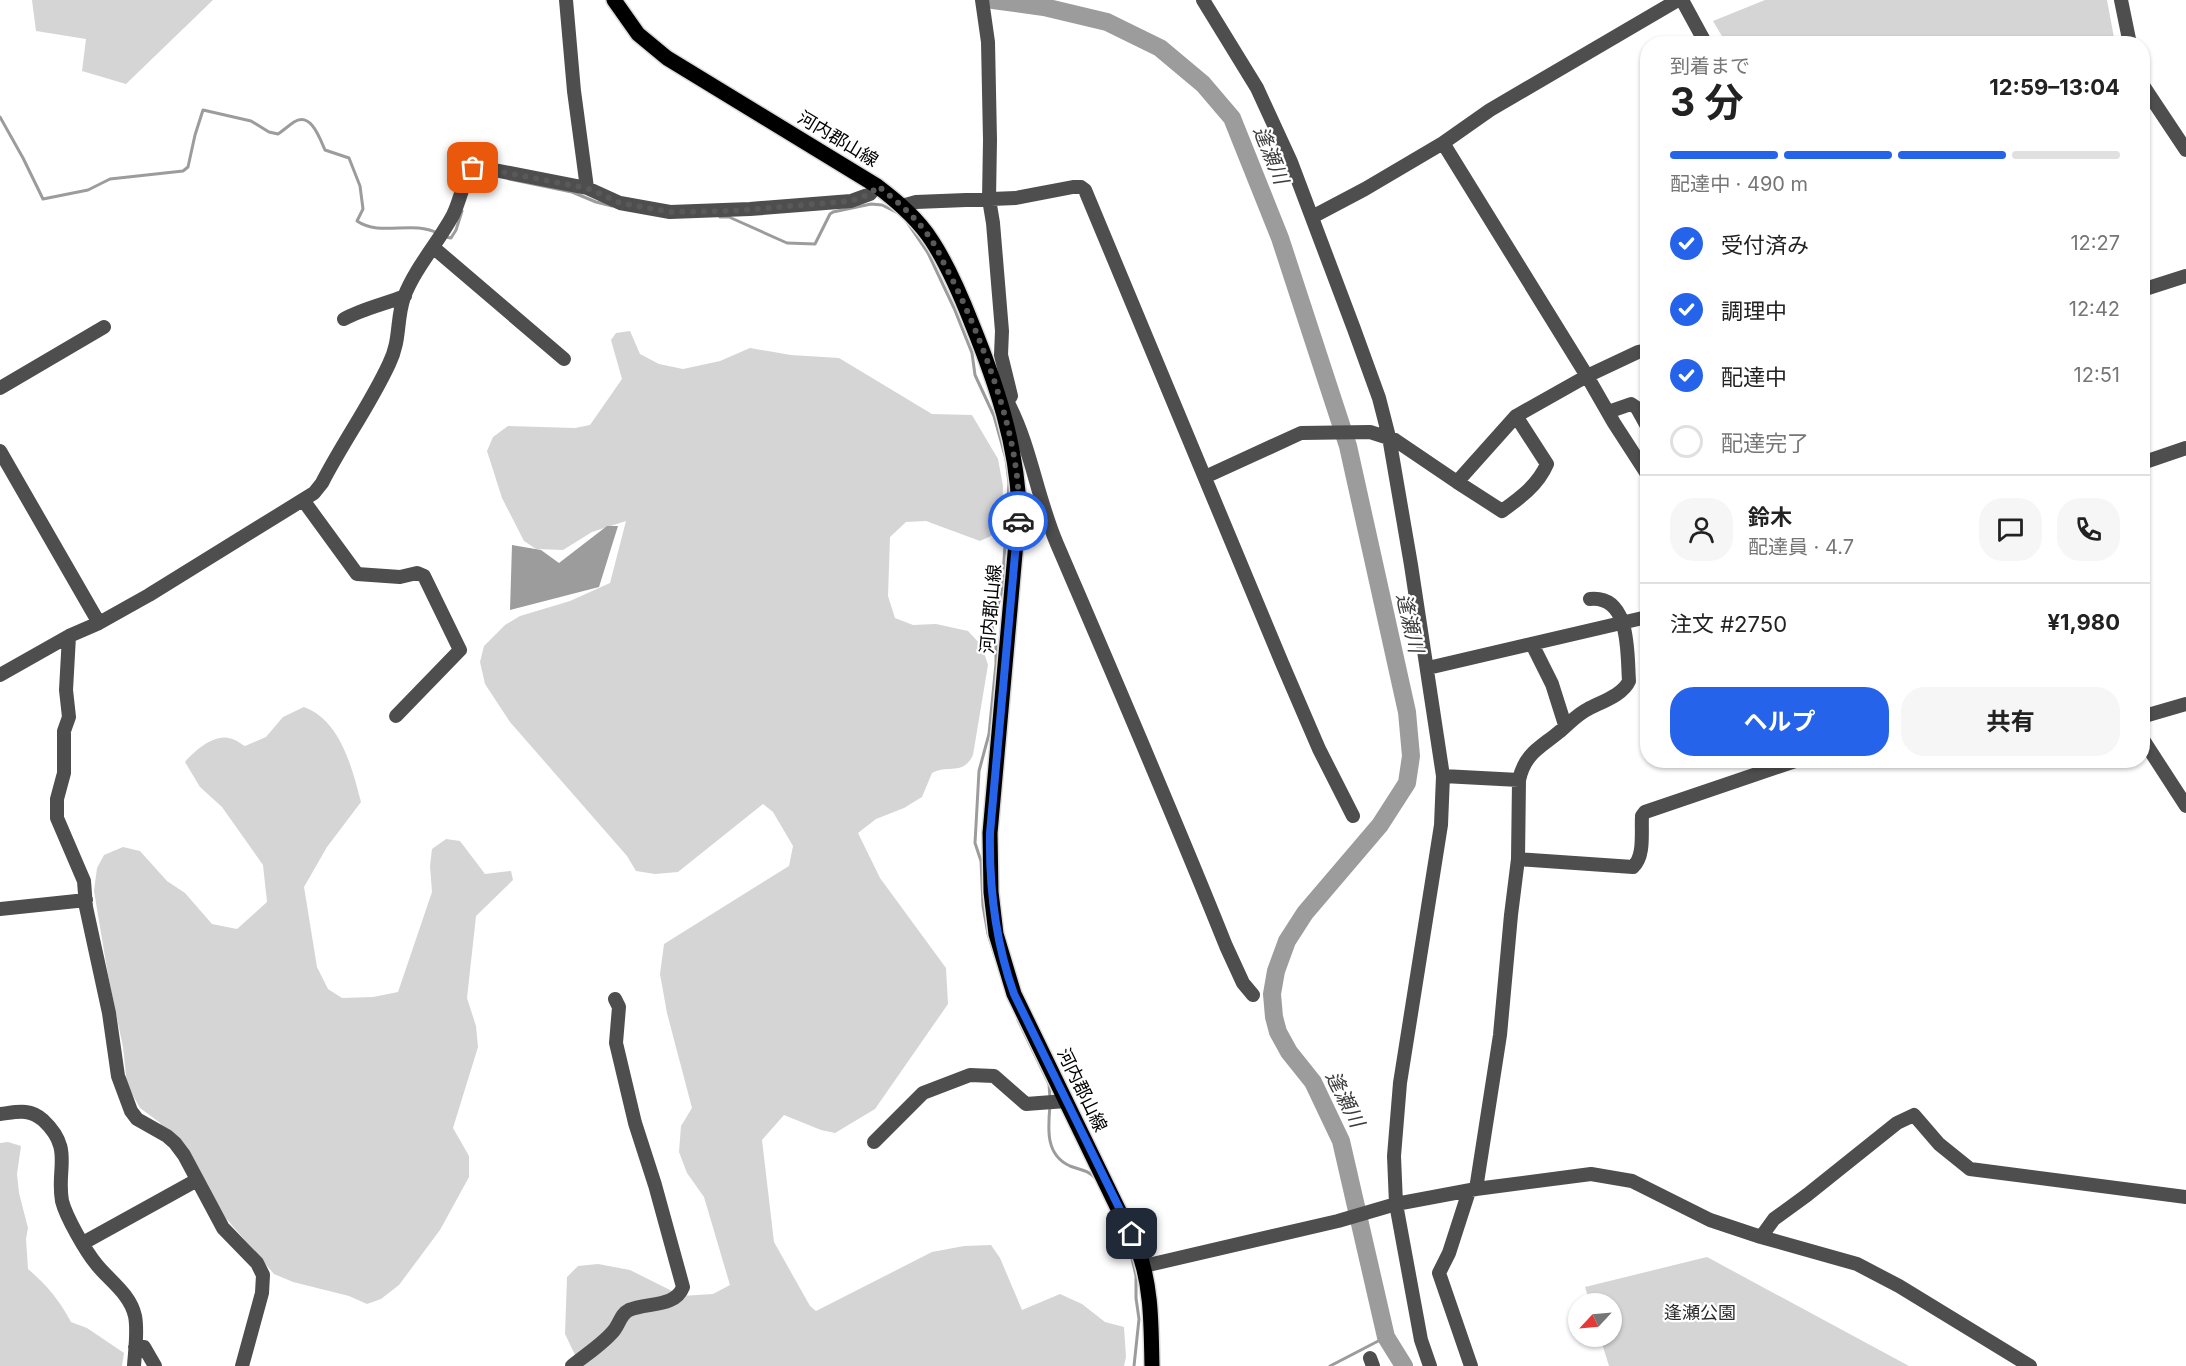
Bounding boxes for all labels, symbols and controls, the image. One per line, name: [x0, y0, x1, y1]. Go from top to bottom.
text: 到着まで: [1670, 54, 1750, 78]
text: 12:59–13:04: [1989, 74, 2120, 100]
text: 3 分: [1670, 78, 1743, 125]
street label: 河内郡山線: [794, 106, 882, 171]
water label: 逢瀬川: [1249, 123, 1294, 189]
pin: [447, 142, 498, 193]
icon: bag: [456, 151, 489, 184]
text: 配達中 · 490 m: [1670, 172, 1808, 196]
icon: check: [1670, 227, 1703, 260]
text: 12:27: [2070, 231, 2120, 255]
text: 受付済み: [1721, 232, 1809, 258]
icon: check: [1670, 293, 1703, 326]
text: 12:42: [2069, 297, 2120, 321]
text: 調理中: [1721, 298, 1787, 324]
icon: check: [1670, 359, 1703, 392]
text: 12:51: [2074, 363, 2120, 387]
text: 配達中: [1721, 364, 1787, 390]
text: 配達完了: [1721, 430, 1809, 456]
courier: [988, 491, 1048, 551]
button: person: [1670, 498, 1733, 561]
button: chat: [1979, 498, 2042, 561]
button: phone: [2057, 498, 2120, 561]
text: 鈴木: [1748, 504, 1792, 530]
icon: car: [1002, 505, 1035, 538]
text: 配達員 · 4.7: [1748, 535, 1854, 559]
street label: 河内郡山線: [976, 563, 1005, 655]
water label: 逢瀬川: [1392, 591, 1429, 657]
text: ¥1,980: [2047, 609, 2120, 635]
text: 注文 #2750: [1670, 611, 1787, 637]
button: ヘルプ: [1670, 687, 1889, 756]
button: 共有: [1901, 687, 2120, 756]
street label: 河内郡山線: [1053, 1045, 1112, 1135]
water label: 逢瀬川: [1321, 1067, 1370, 1133]
pin: [1106, 1208, 1157, 1259]
icon: home: [1115, 1217, 1148, 1250]
north arrow: [1568, 1293, 1622, 1347]
map controls: [1568, 1293, 1622, 1347]
park label: 逢瀬公園: [1664, 1302, 1736, 1323]

